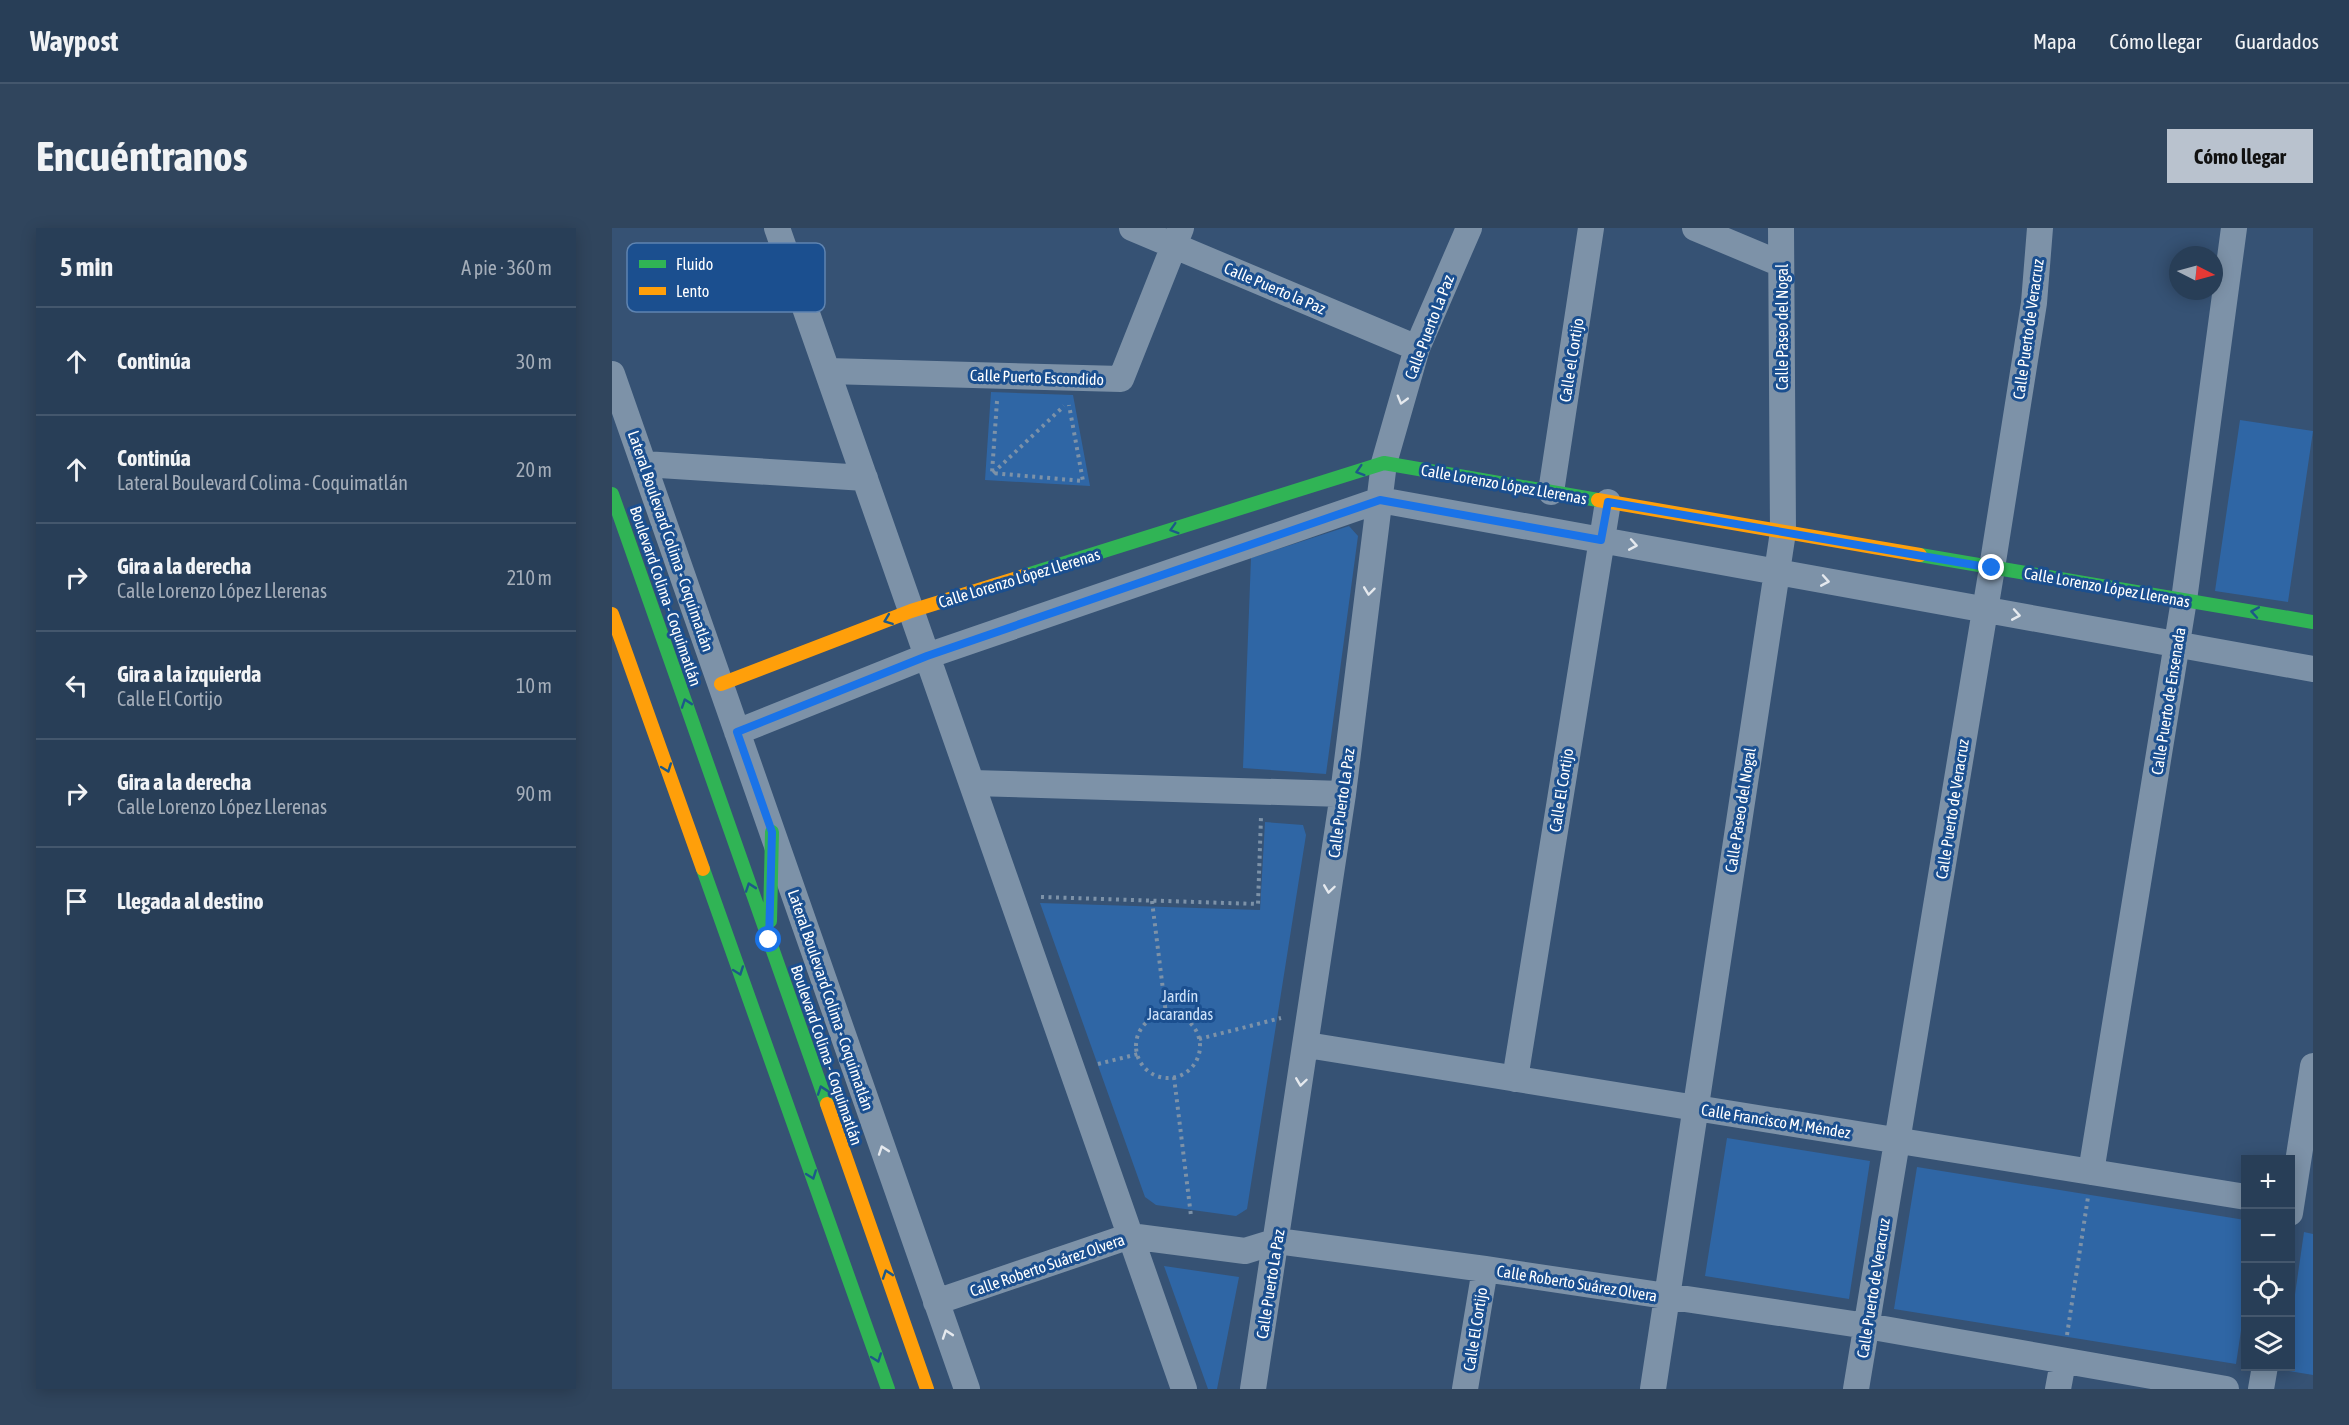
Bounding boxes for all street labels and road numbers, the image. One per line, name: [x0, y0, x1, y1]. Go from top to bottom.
street label: Calle Puerto de Veracruz: [2009, 257, 2047, 400]
street label: Calle Puerto la Paz: [1222, 259, 1329, 318]
street label: Calle Paseo del Nogal: [1773, 263, 1792, 390]
street label: Calle Puerto La Paz: [1401, 272, 1457, 382]
street label: Calle el Cortijo: [1555, 317, 1588, 403]
street label: Calle Puerto Escondido: [970, 366, 1104, 388]
street label: Lateral Boulevard Colima - Coquimatlán: [624, 428, 718, 654]
street label: Calle Lorenzo López Llerenas: [1420, 461, 1589, 509]
street label: Boulevard Colima - Coquimatlán: [626, 503, 706, 689]
street label: Calle Lorenzo López Llerenas: [936, 545, 1103, 612]
street label: Calle Lorenzo López Llerenas: [2023, 564, 2192, 612]
street label: Calle Puerto de Ensenada: [2147, 626, 2189, 776]
street label: Calle Puerto de Veracruz: [1932, 737, 1972, 880]
street label: Calle Paseo del Nogal: [1721, 745, 1760, 874]
street label: Calle Puerto La Paz: [1324, 747, 1358, 859]
street label: Calle El Cortijo: [1546, 747, 1577, 833]
street label: Lateral Boulevard Colima - Coquimatlán: [784, 887, 878, 1113]
street label: Boulevard Colima - Coquimatlán: [787, 962, 867, 1148]
street label: Calle Francisco M. Méndez: [1700, 1100, 1852, 1142]
street label: Calle Puerto de Veracruz: [1853, 1216, 1893, 1359]
street label: Calle Puerto La Paz: [1252, 1228, 1288, 1340]
street label: Calle Roberto Suárez Olvera: [967, 1230, 1127, 1300]
street label: Calle Roberto Suárez Olvera: [1495, 1261, 1659, 1305]
street label: Calle El Cortijo: [1460, 1286, 1491, 1372]

